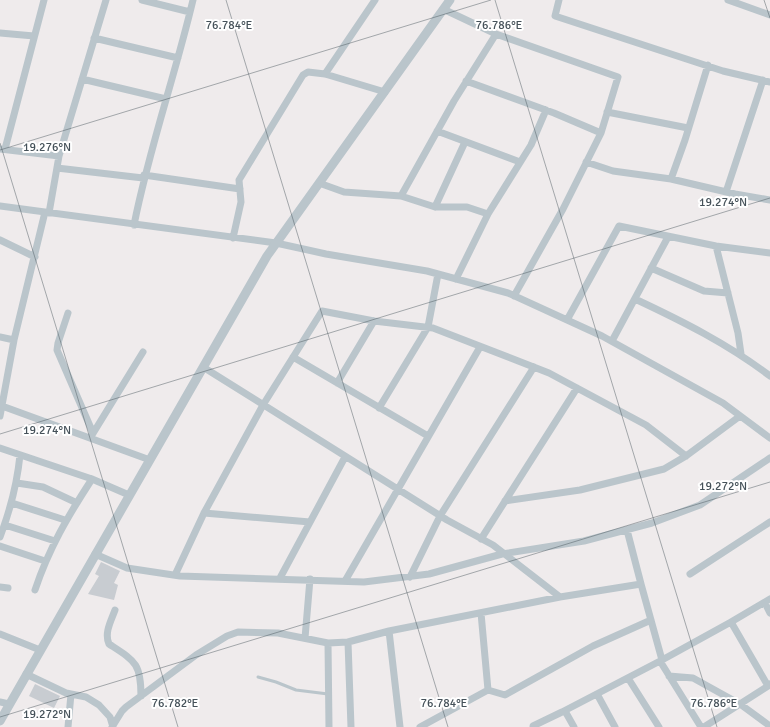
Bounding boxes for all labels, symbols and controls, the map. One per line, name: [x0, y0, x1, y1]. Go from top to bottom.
text: 76.784°E: [206, 18, 253, 33]
text: 76.786°E: [476, 18, 523, 33]
text: 19.276°N: [23, 140, 71, 155]
text: 19.274°N: [699, 195, 747, 210]
text: 19.274°N: [23, 423, 71, 438]
text: 19.272°N: [699, 479, 747, 494]
text: 76.782°E: [152, 696, 199, 711]
text: 76.784°E: [421, 696, 468, 711]
text: 76.786°E: [691, 696, 738, 711]
text: 19.272°N: [23, 707, 71, 722]

